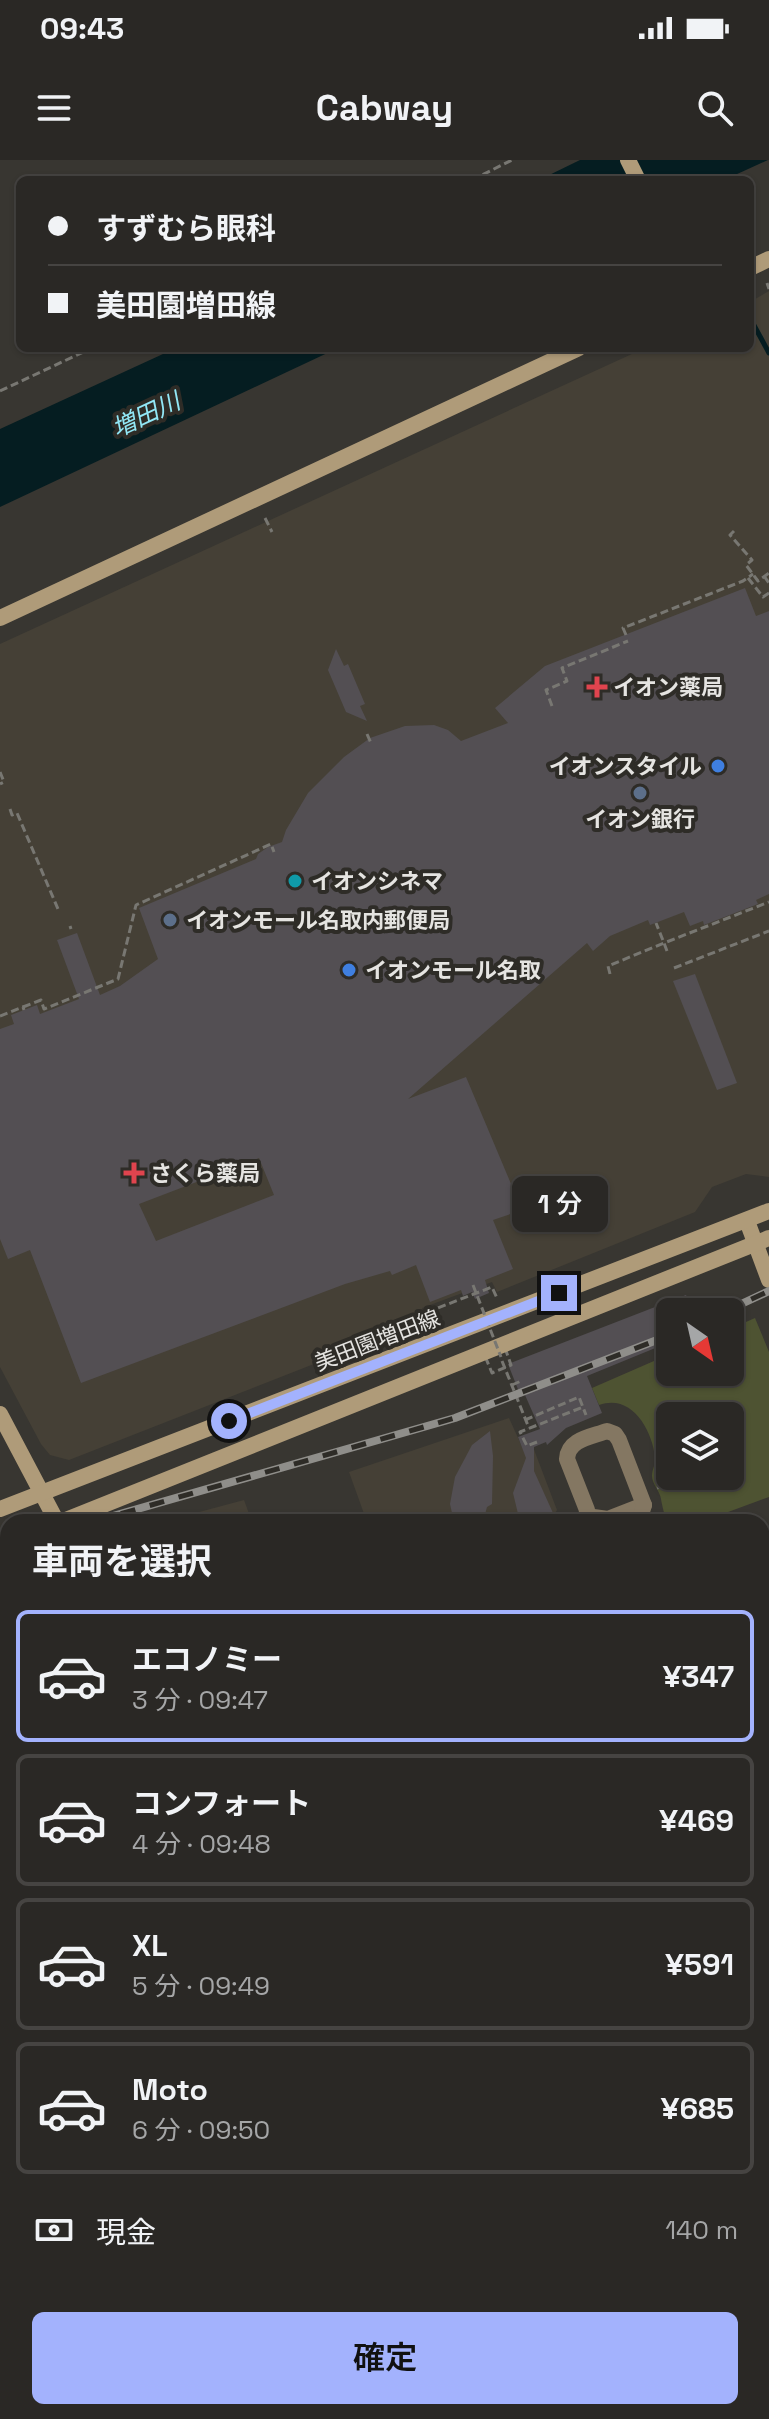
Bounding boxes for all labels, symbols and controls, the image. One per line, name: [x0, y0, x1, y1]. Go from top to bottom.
text: 09:43: [40, 9, 124, 48]
text: Cabway: [316, 85, 453, 131]
icon: menu: [32, 86, 76, 130]
icon: search: [693, 86, 737, 130]
text: すずむら眼科: [96, 209, 276, 248]
text: 美田園増田線: [96, 286, 276, 325]
water label: 増田川: [107, 384, 188, 444]
place label: イオン薬局: [613, 673, 723, 701]
marker: イオン薬局: [588, 678, 606, 696]
place label: イオンスタイル: [548, 752, 702, 780]
marker: イオンスタイル: [709, 757, 727, 775]
marker: イオン銀行: [631, 784, 649, 802]
place label: イオン銀行: [585, 805, 695, 833]
place label: イオンシネマ: [311, 867, 443, 895]
marker: イオンシネマ: [286, 872, 304, 890]
place label: イオンモール名取内郵便局: [186, 906, 450, 934]
marker: イオンモール名取内郵便局: [161, 911, 179, 929]
place label: イオンモール名取: [365, 956, 541, 984]
marker: イオンモール名取: [340, 961, 358, 979]
place label: さくら薬局: [150, 1159, 260, 1187]
marker: さくら薬局: [125, 1164, 143, 1182]
callout: 1 分: [511, 1177, 607, 1233]
text: 1 分: [538, 1187, 582, 1221]
route end: [541, 1275, 577, 1311]
north arrow: [656, 1298, 744, 1386]
map controls: [656, 1298, 744, 1490]
street label: 美田園増田線: [310, 1303, 444, 1377]
button: layers: [656, 1402, 744, 1490]
route start: [211, 1403, 247, 1439]
text: 車両を選択: [32, 1539, 212, 1585]
icon: car: [36, 1640, 108, 1712]
text: エコノミー: [132, 1640, 282, 1679]
text: ¥347: [663, 1657, 734, 1696]
text: 3 分 · 09:47: [132, 1683, 268, 1717]
icon: car: [36, 1784, 108, 1856]
text: コンフォート: [132, 1784, 311, 1823]
text: ¥469: [659, 1801, 734, 1840]
text: 4 分 · 09:48: [132, 1827, 271, 1861]
text: XL: [132, 1926, 168, 1965]
icon: car: [36, 1928, 108, 2000]
text: ¥591: [665, 1945, 734, 1984]
text: 5 分 · 09:49: [132, 1969, 270, 2003]
text: Moto: [132, 2070, 208, 2109]
icon: car: [36, 2072, 108, 2144]
text: ¥685: [661, 2089, 734, 2128]
text: 6 分 · 09:50: [132, 2113, 270, 2147]
icon: cash: [32, 2208, 76, 2252]
text: 現金: [96, 2213, 156, 2252]
text: 140 m: [665, 2213, 738, 2247]
button: 確定: [32, 2312, 738, 2404]

